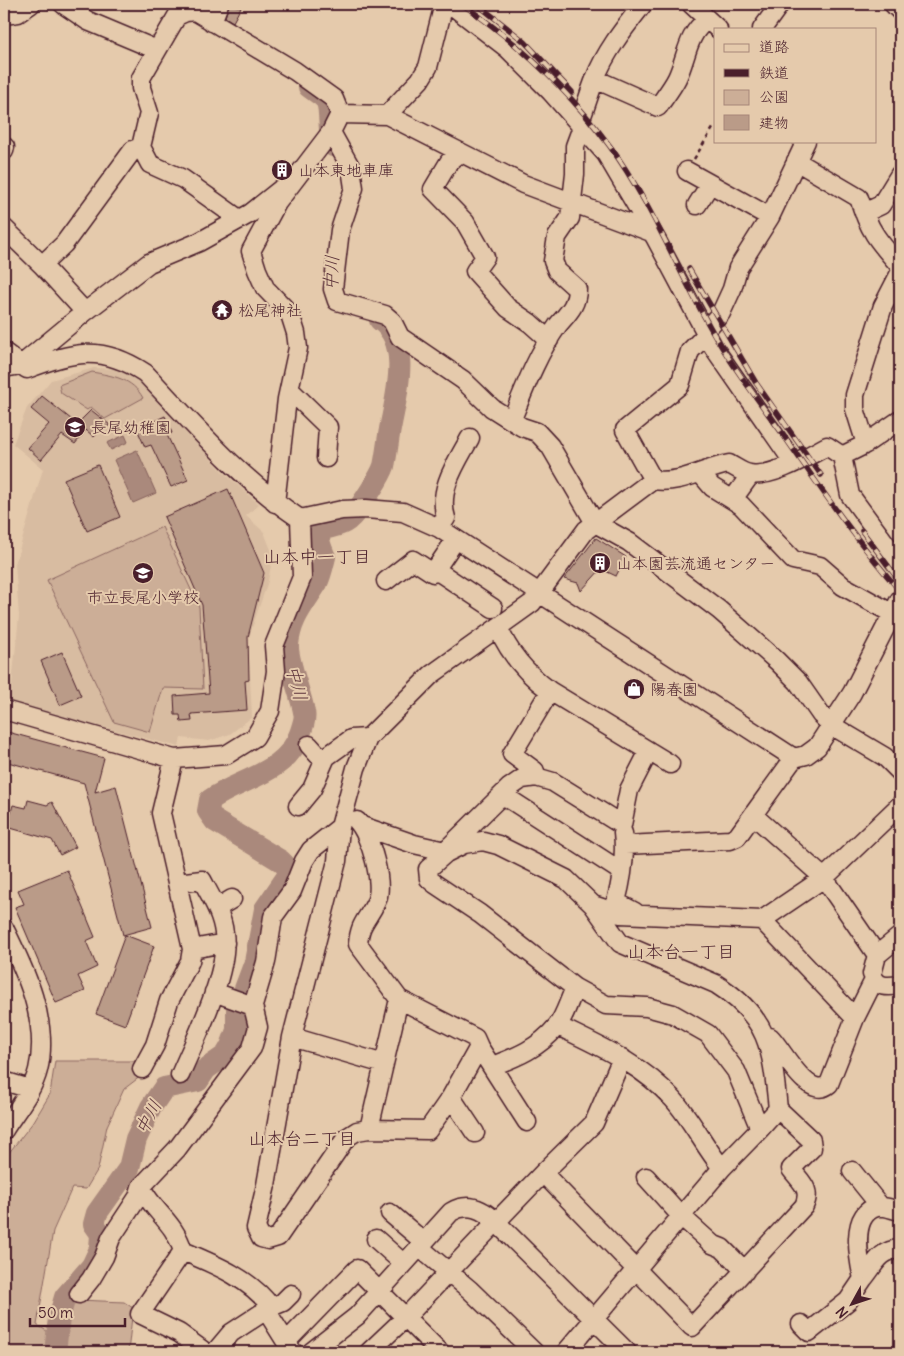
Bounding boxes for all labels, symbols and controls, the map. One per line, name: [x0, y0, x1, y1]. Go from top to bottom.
legend: [714, 28, 876, 142]
text: 道路: [759, 37, 789, 56]
text: 鉄道: [759, 63, 789, 82]
text: 公園: [759, 87, 789, 106]
text: 建物: [759, 113, 789, 132]
building icon: 山本東地車庫: [270, 158, 294, 182]
place label: 山本東地車庫: [298, 160, 394, 180]
water label: 中川: [319, 254, 343, 292]
temple icon: 松尾神社: [210, 298, 234, 322]
place label: 松尾神社: [238, 300, 302, 320]
school or university icon: 長尾幼稚園: [63, 415, 87, 439]
place label: 長尾幼稚園: [91, 417, 171, 437]
district label: 山本中一丁目: [263, 545, 371, 568]
building icon: 山本園芸流通センター: [588, 551, 612, 575]
place label: 山本園芸流通センター: [616, 553, 775, 573]
school or university icon: 市立長尾小学校: [131, 561, 155, 585]
place label: 市立長尾小学校: [87, 587, 199, 607]
water label: 中川: [281, 663, 313, 703]
shop icon: 陽春園: [622, 677, 646, 701]
place label: 陽春園: [650, 679, 698, 699]
district label: 山本台一丁目: [627, 940, 735, 963]
water label: 中川: [129, 1096, 167, 1138]
district label: 山本台二丁目: [248, 1127, 356, 1150]
north arrow: [826, 1278, 876, 1328]
scale bar: [30, 1296, 125, 1328]
text: 50 m: [38, 1303, 73, 1322]
text: N: [832, 1303, 852, 1322]

